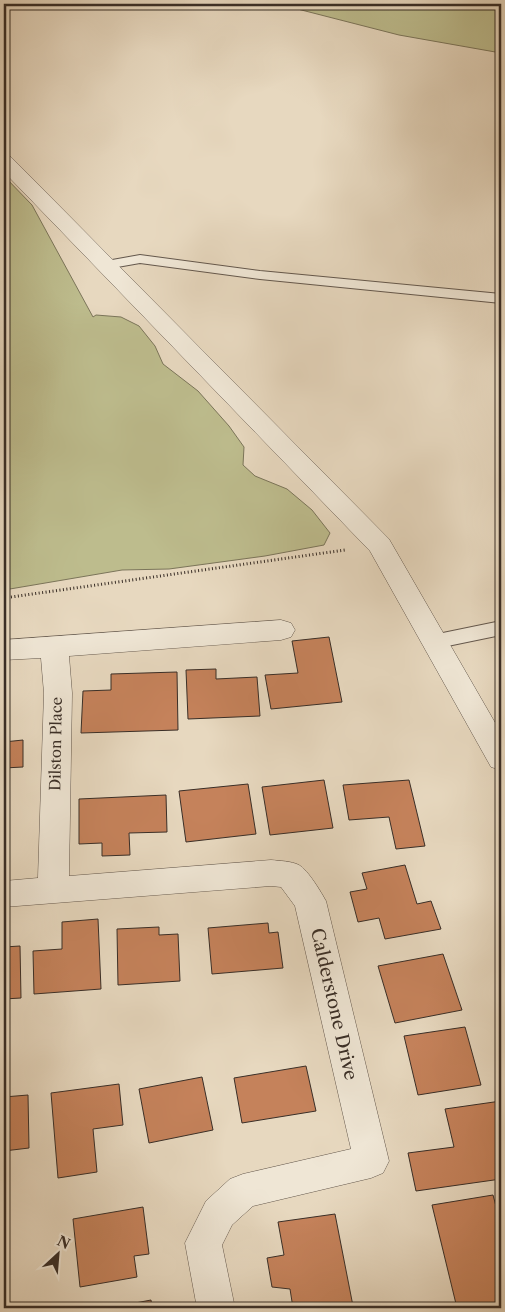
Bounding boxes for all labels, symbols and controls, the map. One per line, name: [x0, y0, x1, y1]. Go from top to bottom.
street label: Dilston Place: [45, 697, 66, 791]
street label: Calderstone Drive: [306, 926, 362, 1082]
north arrow: [32, 1230, 82, 1280]
text: N: [54, 1232, 73, 1253]

